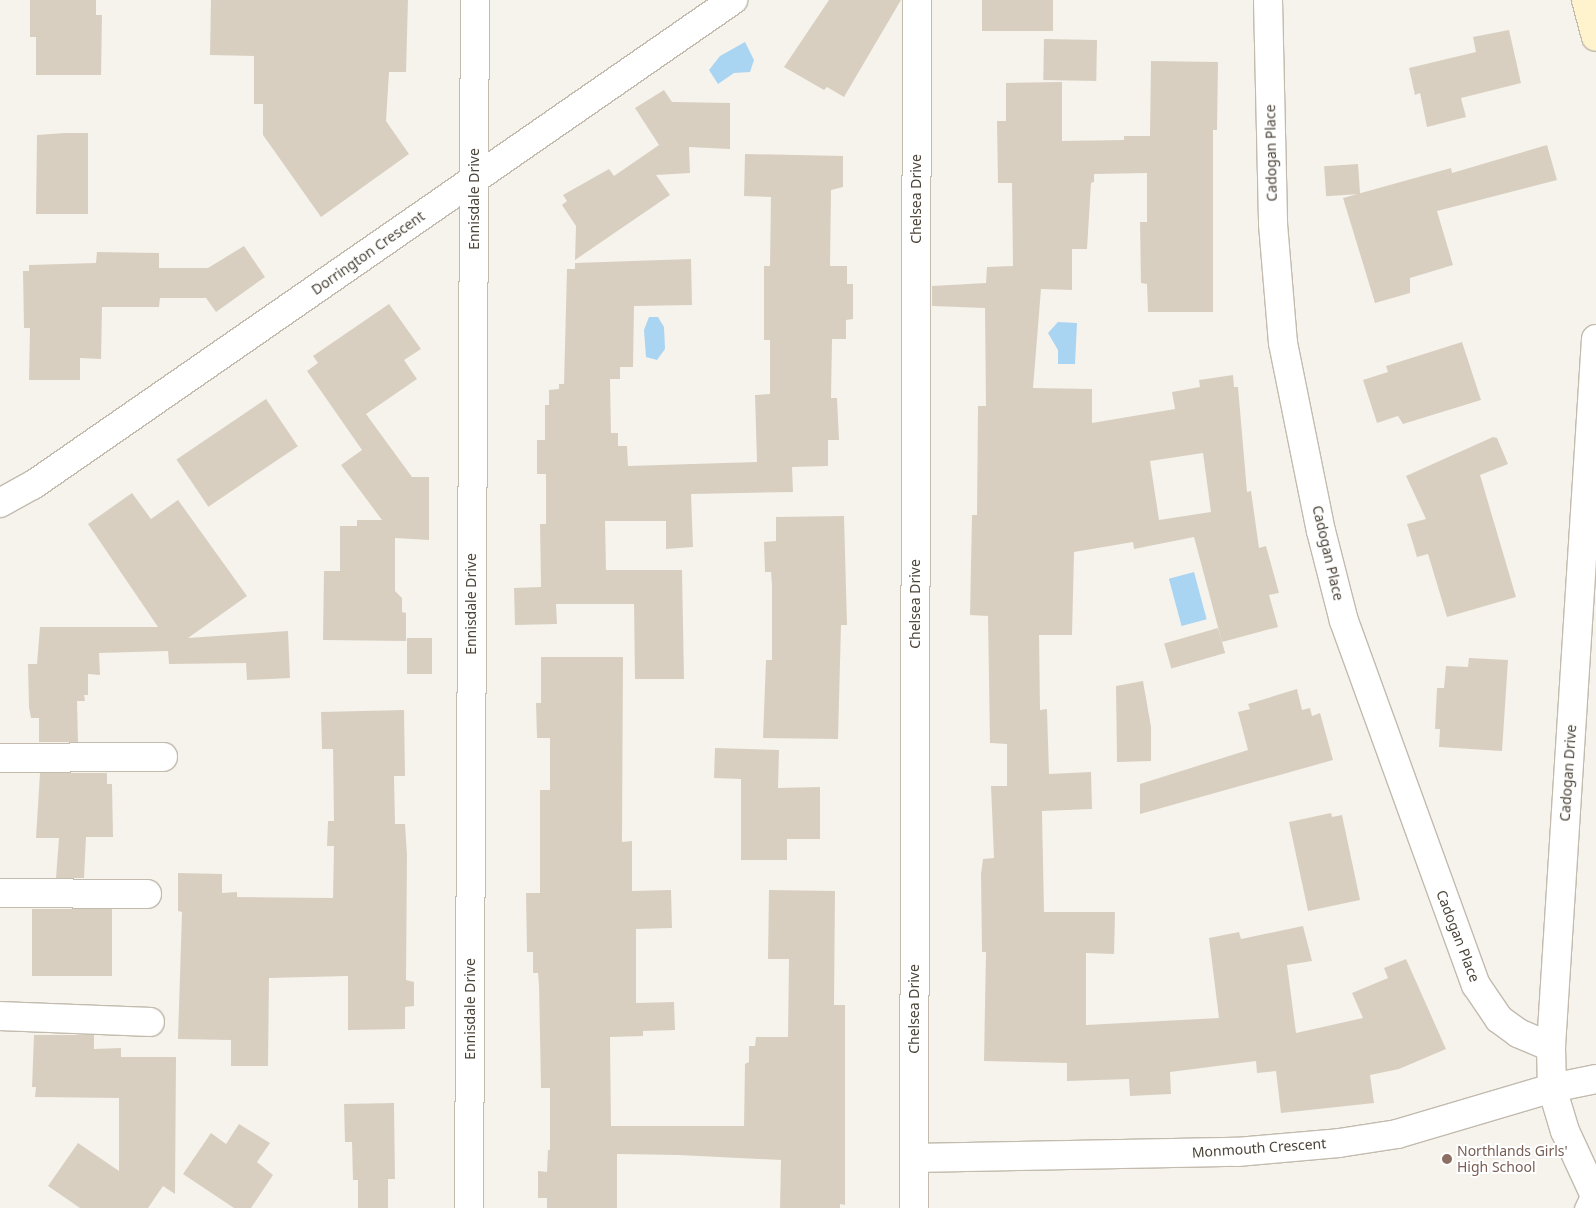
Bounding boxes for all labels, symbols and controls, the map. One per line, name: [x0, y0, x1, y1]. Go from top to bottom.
street label: Cadogan Place: [1262, 104, 1280, 202]
street label: Ennisdale Drive: [466, 148, 482, 250]
street label: Chelsea Drive: [908, 154, 924, 244]
street label: Dorrington Crescent: [308, 208, 428, 298]
street label: Cadogan Place: [1309, 504, 1347, 602]
street label: Ennisdale Drive: [463, 553, 479, 655]
street label: Chelsea Drive: [907, 559, 923, 649]
street label: Cadogan Drive: [1556, 724, 1580, 822]
street label: Cadogan Place: [1433, 888, 1483, 984]
street label: Ennisdale Drive: [462, 958, 478, 1060]
street label: Chelsea Drive: [906, 964, 922, 1054]
street label: Monmouth Crescent: [1191, 1135, 1327, 1161]
place label: Northlands Girls' High School: [1457, 1143, 1568, 1176]
marker: Northlands Girls' High School: [1441, 1153, 1453, 1165]

